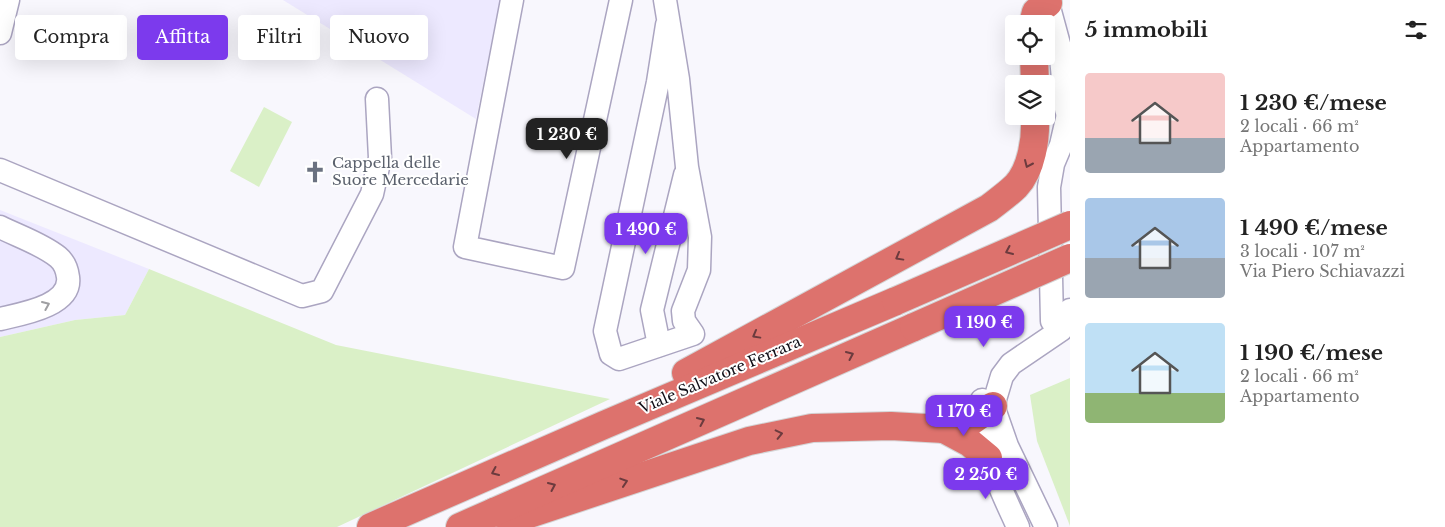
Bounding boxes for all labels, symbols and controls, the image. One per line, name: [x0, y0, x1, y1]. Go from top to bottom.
chip: Compra: [15, 15, 127, 60]
chip: Affitta: [137, 15, 228, 60]
chip: Filtri: [238, 15, 320, 60]
chip: Nuovo: [330, 15, 428, 60]
map controls: [1005, 15, 1055, 125]
button: locate: [1005, 15, 1055, 65]
icon: filters: [1402, 16, 1430, 44]
text: 5 immobili: [1085, 17, 1208, 43]
button: layers: [1005, 75, 1055, 125]
text: 1 230 €/mese: [1240, 90, 1387, 116]
icon: home: [1125, 93, 1185, 153]
text: 2 locali · 66 m²: [1240, 116, 1359, 136]
pin: 1 230 €: [521, 118, 613, 160]
text: 1 230 €: [537, 124, 597, 144]
text: Appartamento: [1240, 136, 1359, 156]
place label: Cappella delle Suore Mercedarie: [332, 153, 469, 189]
church icon: Cappella delle Suore Mercedarie: [302, 159, 328, 185]
one-way arrow: [1023, 159, 1034, 168]
pin: 1 490 €: [600, 212, 692, 255]
text: 1 490 €/mese: [1240, 215, 1388, 241]
icon: home: [1125, 218, 1185, 278]
text: 1 490 €: [615, 219, 677, 239]
text: 3 locali · 107 m²: [1240, 241, 1365, 261]
one-way arrow: [1005, 245, 1014, 256]
one-way arrow: [896, 251, 905, 261]
text: Via Piero Schiavazzi: [1240, 261, 1405, 281]
one-way arrow: [41, 301, 50, 311]
pin: 1 190 €: [938, 306, 1030, 348]
text: 1 190 €: [955, 312, 1013, 332]
one-way arrow: [753, 328, 762, 338]
street label: Viale Salvatore Ferrara: [635, 331, 804, 418]
text: 1 190 €/mese: [1240, 340, 1383, 366]
icon: home: [1125, 343, 1185, 403]
one-way arrow: [845, 351, 854, 362]
text: 2 locali · 66 m²: [1240, 366, 1359, 386]
text: Appartamento: [1240, 386, 1359, 406]
pin: 1 170 €: [918, 394, 1010, 437]
text: 1 170 €: [937, 401, 992, 421]
one-way arrow: [696, 416, 705, 427]
one-way arrow: [774, 429, 783, 440]
pin: 2 250 €: [940, 458, 1032, 500]
text: 2 250 €: [954, 464, 1018, 484]
one-way arrow: [491, 466, 500, 477]
one-way arrow: [619, 478, 628, 488]
one-way arrow: [547, 482, 556, 493]

